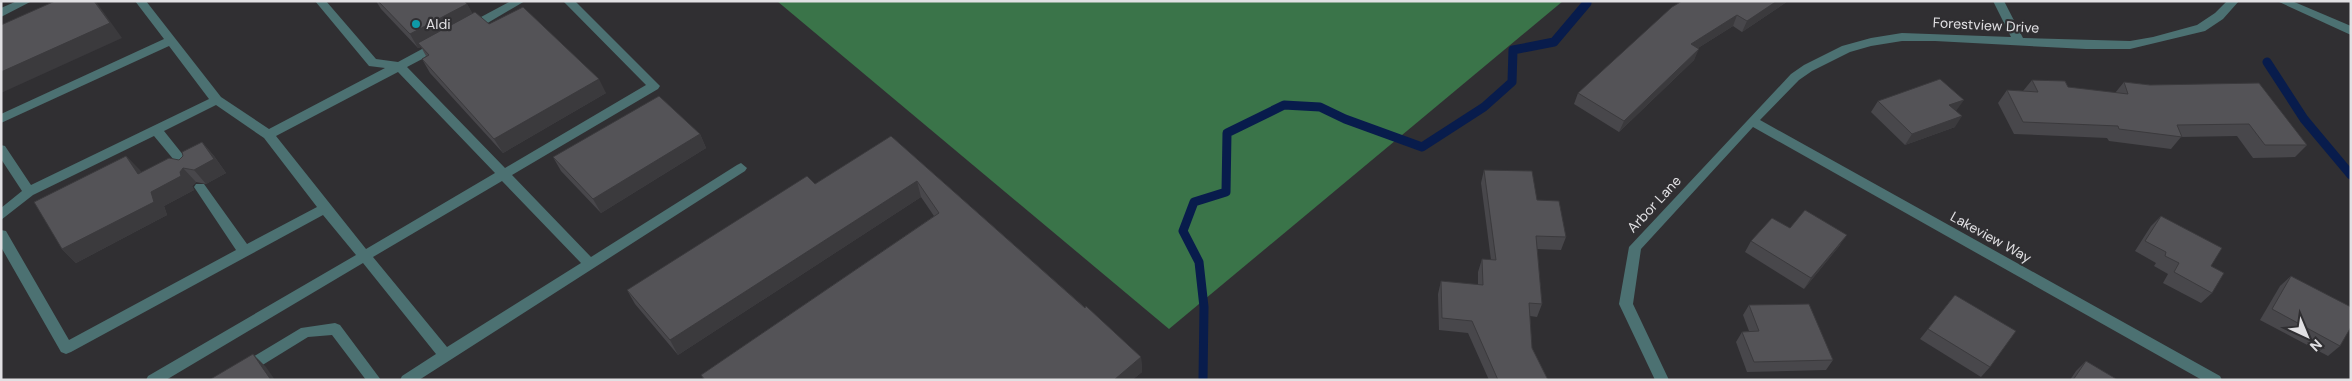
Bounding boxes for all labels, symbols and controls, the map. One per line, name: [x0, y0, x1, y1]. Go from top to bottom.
street label: Forestview Drive: [1932, 13, 2040, 37]
place label: Aldi: [426, 15, 451, 33]
marker: Aldi: [410, 18, 422, 30]
street label: Arbor Lane: [1623, 172, 1685, 236]
street label: Lakeview Way: [1947, 207, 2035, 267]
north arrow: [2282, 311, 2332, 361]
text: N: [2306, 335, 2326, 355]

